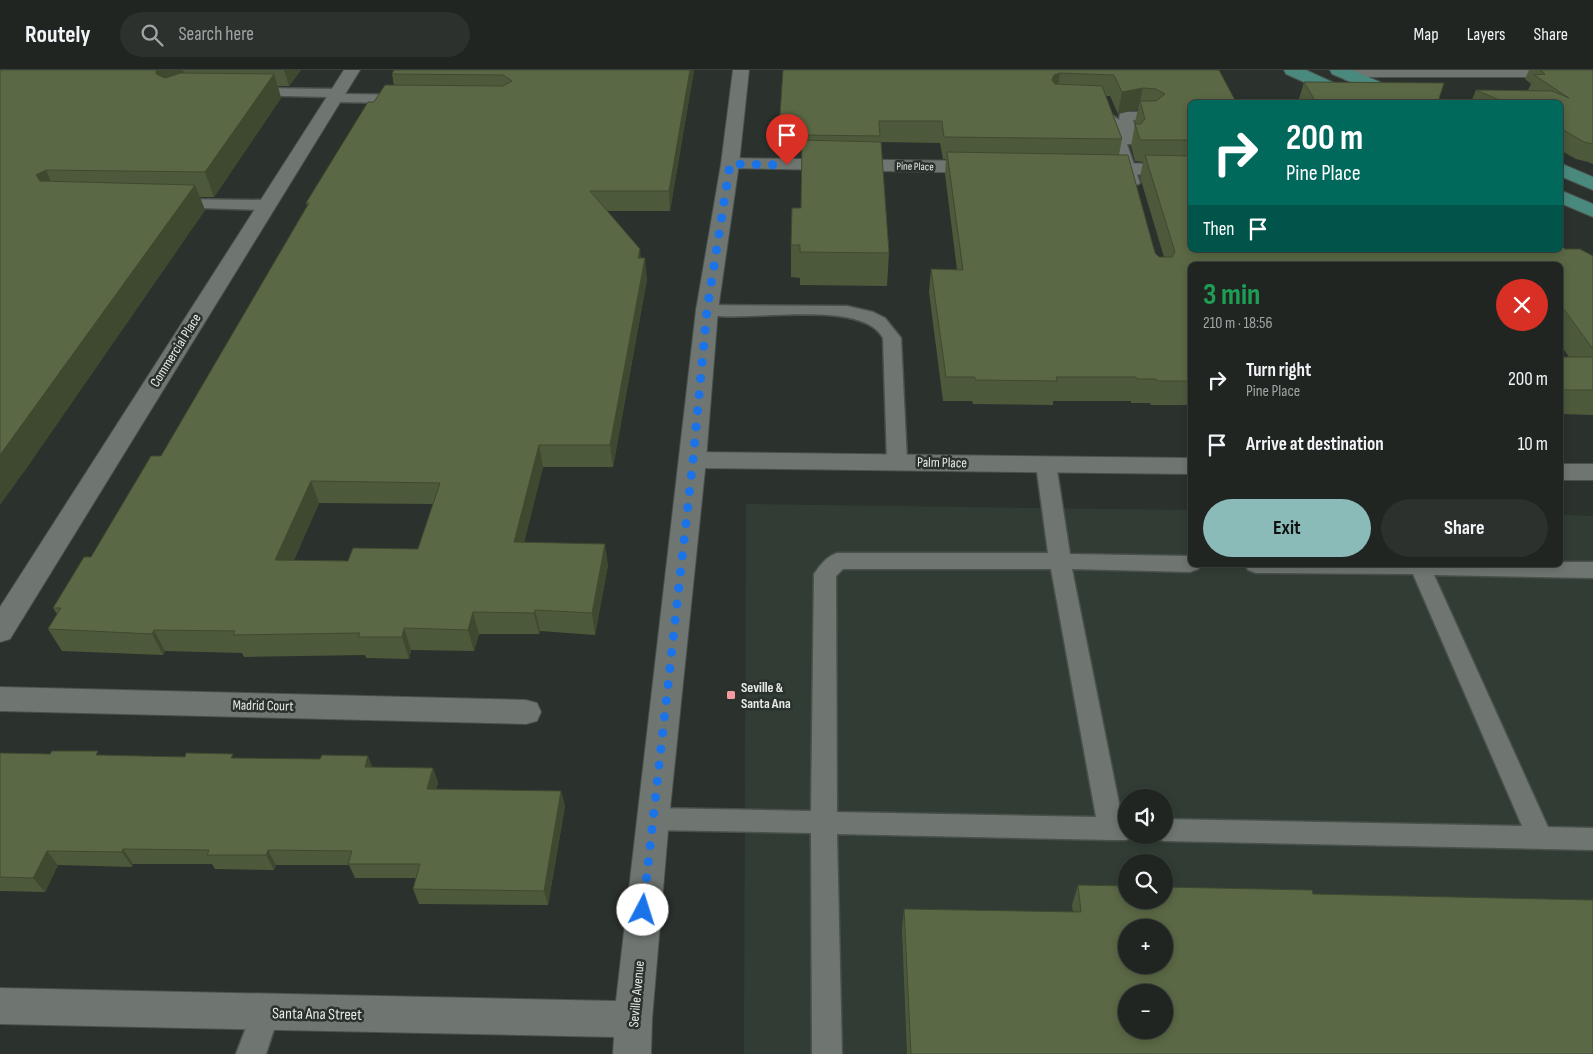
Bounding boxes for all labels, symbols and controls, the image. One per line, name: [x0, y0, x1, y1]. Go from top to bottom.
search box: [120, 12, 470, 57]
text: Routely: [25, 20, 90, 49]
icon: search: [138, 21, 166, 49]
text: Search here: [178, 23, 254, 46]
text: Map: [1414, 24, 1439, 45]
text: Layers: [1467, 24, 1506, 45]
text: Share: [1534, 24, 1568, 45]
pin: [766, 114, 808, 165]
text: 200 m: [1286, 117, 1363, 160]
icon: right: [1203, 120, 1268, 185]
icon: arrive: [773, 121, 801, 149]
street label: Pine Place: [896, 160, 934, 173]
text: Pine Place: [1286, 160, 1361, 187]
icon: arrive: [1244, 215, 1272, 243]
text: Then: [1203, 218, 1234, 241]
text: 3 min: [1203, 277, 1260, 313]
button: close: [1496, 279, 1548, 331]
street label: Commercial Place: [146, 310, 205, 390]
text: 210 m · 18:56: [1203, 314, 1273, 333]
text: Turn right: [1246, 359, 1311, 382]
icon: right: [1203, 366, 1231, 394]
text: 200 m: [1508, 368, 1548, 391]
text: Pine Place: [1246, 382, 1300, 401]
icon: arrive: [1203, 431, 1231, 459]
text: Arrive at destination: [1246, 433, 1384, 456]
text: 10 m: [1518, 433, 1548, 456]
street label: Palm Place: [917, 454, 967, 471]
button: Exit: [1203, 499, 1371, 557]
button: Share: [1381, 499, 1548, 557]
place label: Seville & Santa Ana: [741, 679, 791, 712]
marker: Seville & Santa Ana: [725, 689, 737, 701]
street label: Madrid Court: [232, 696, 294, 715]
map controls: [1118, 789, 1173, 1039]
button: sound: [1118, 789, 1173, 844]
button: search: [1118, 854, 1173, 909]
position arrow: [616, 883, 668, 935]
button: +: [1118, 919, 1173, 974]
street label: Seville Avenue: [625, 960, 648, 1028]
button: −: [1118, 984, 1173, 1039]
street label: Santa Ana Street: [272, 1004, 362, 1025]

